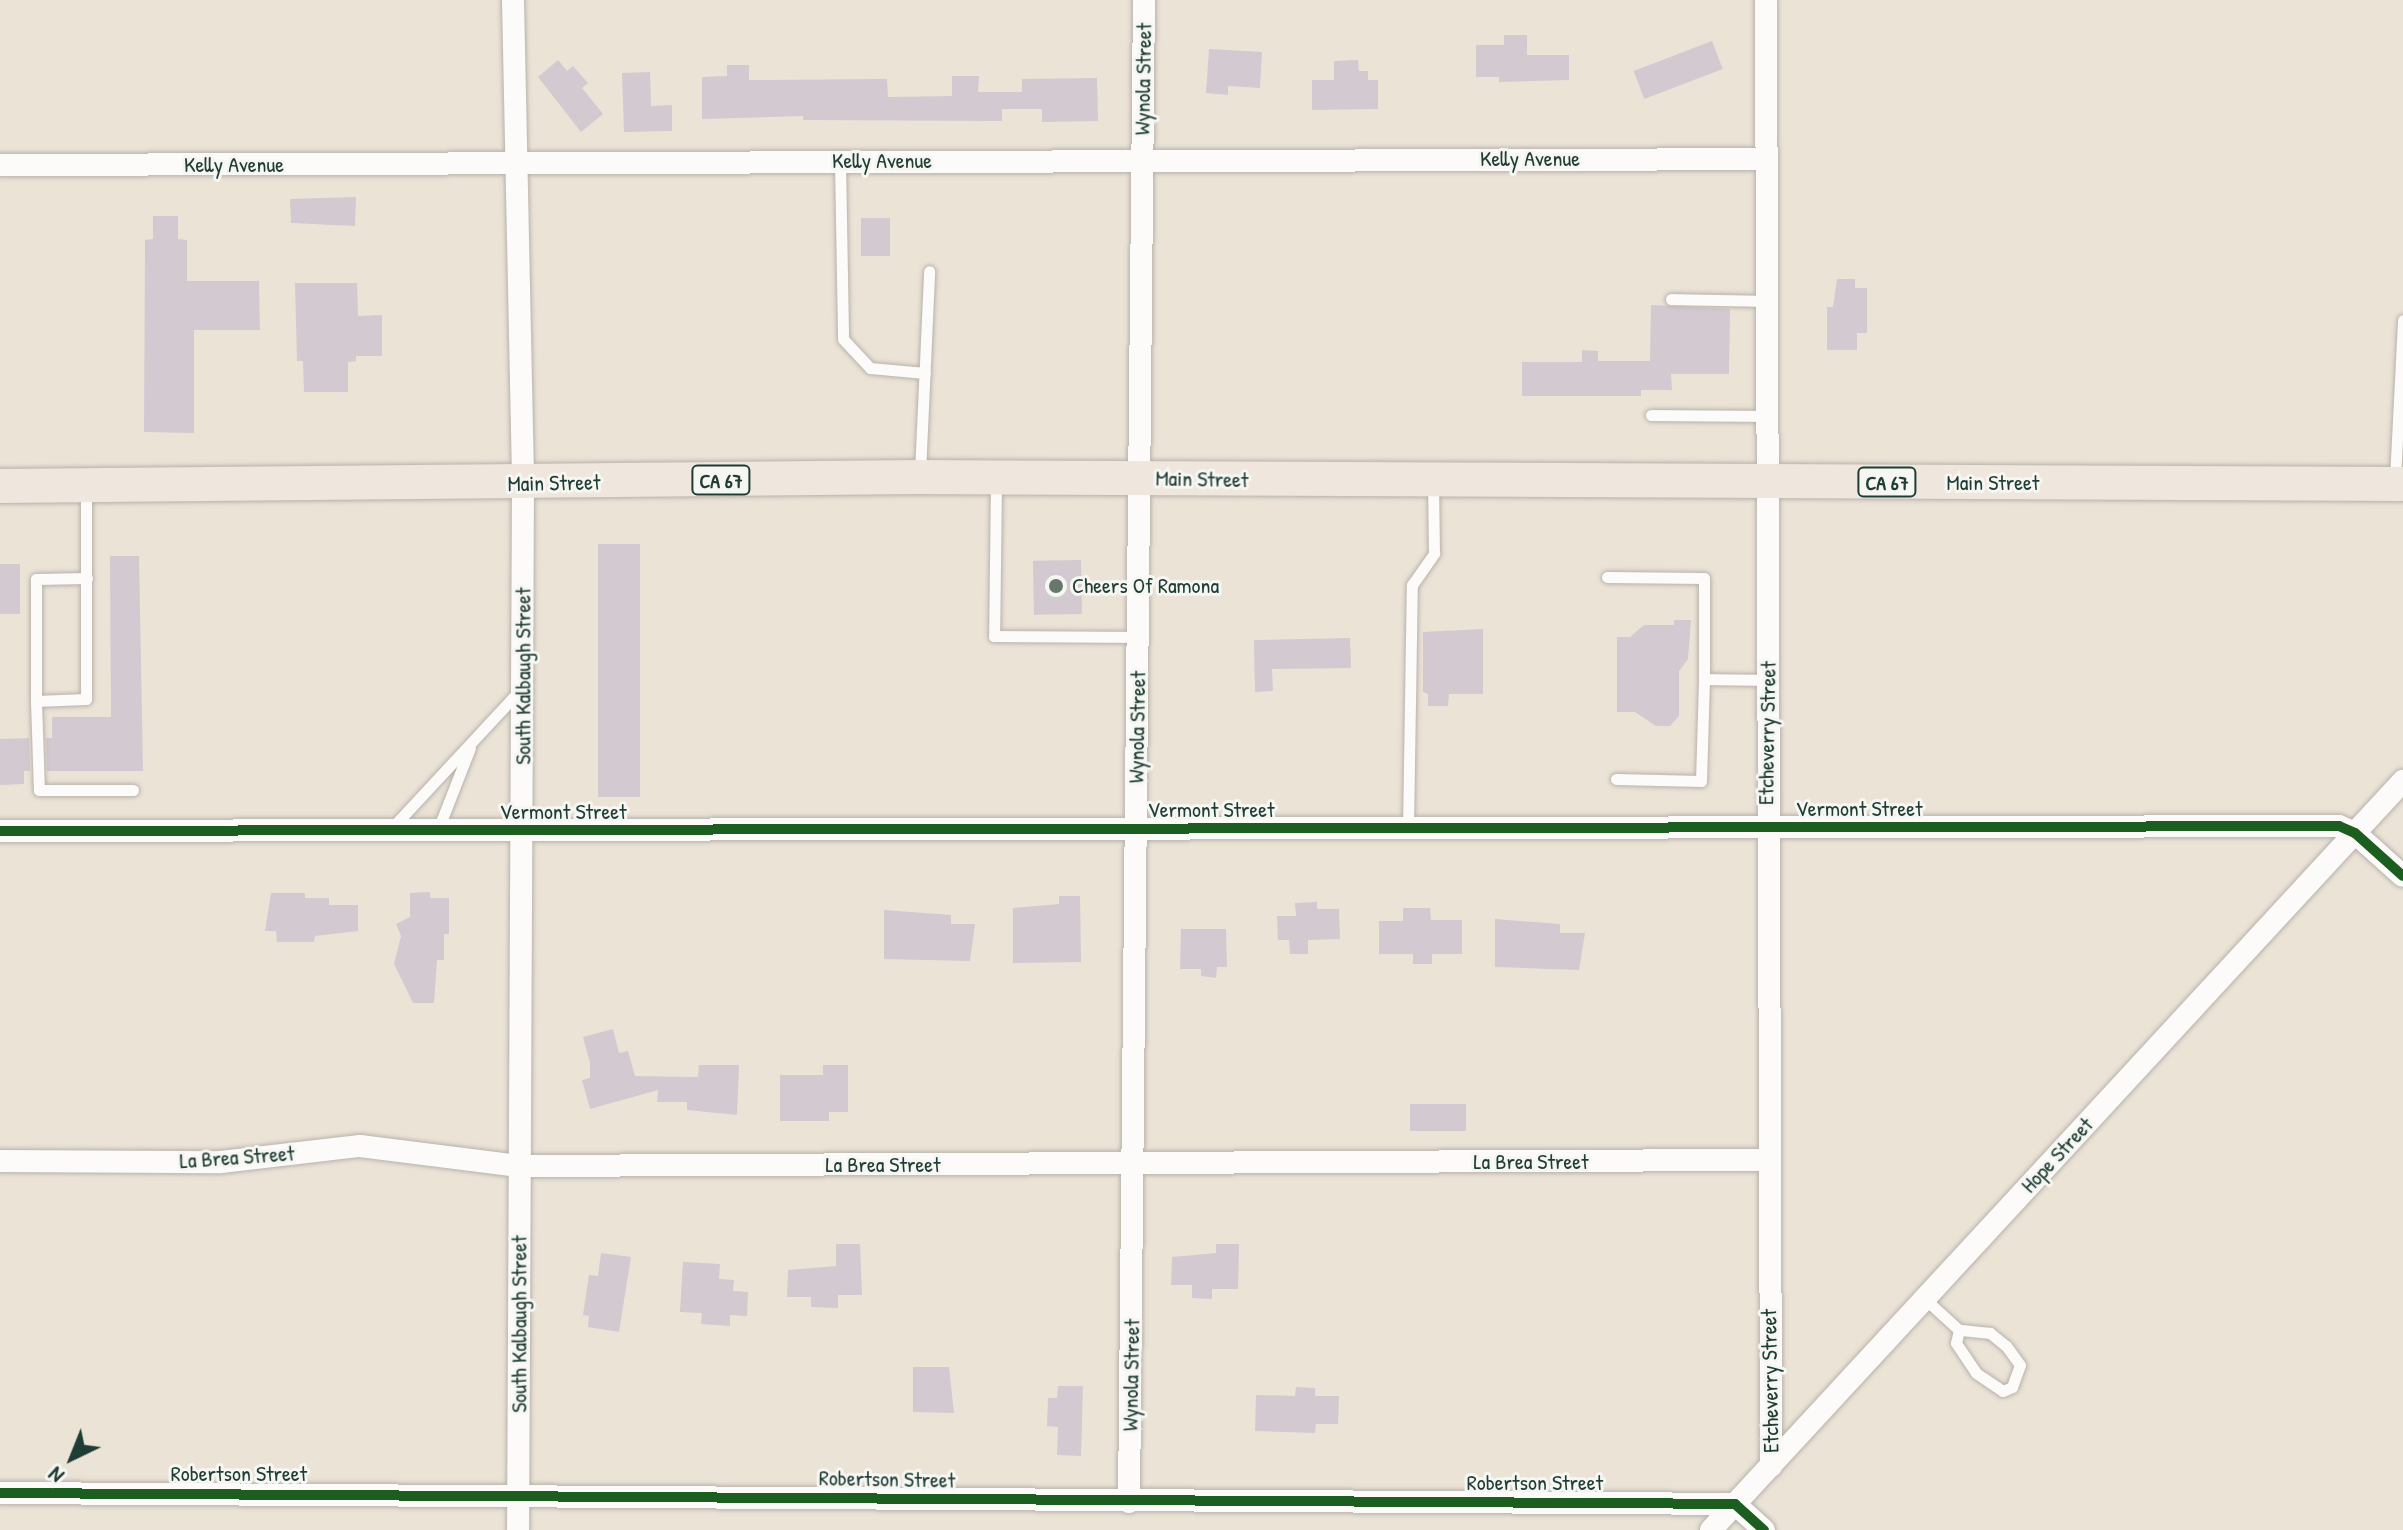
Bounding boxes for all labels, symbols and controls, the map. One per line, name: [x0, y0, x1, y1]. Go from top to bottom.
street label: Wynola Street: [1129, 23, 1157, 135]
street label: Kelly Avenue: [1480, 146, 1580, 172]
street label: Kelly Avenue: [832, 148, 932, 174]
street label: Kelly Avenue: [184, 152, 284, 178]
road number: CA 67: [691, 464, 751, 496]
street label: Main Street: [1155, 465, 1249, 493]
road number: CA 67: [1857, 466, 1917, 498]
street label: Main Street: [507, 469, 601, 497]
street label: Main Street: [1947, 470, 2039, 496]
place label: Cheers Of Ramona: [1072, 573, 1219, 599]
marker: Cheers Of Ramona: [1047, 577, 1065, 595]
street label: South Kalbaugh Street: [510, 587, 536, 765]
street label: Etcheverry Street: [1753, 661, 1781, 805]
street label: Wynola Street: [1123, 671, 1151, 783]
street label: Vermont Street: [1795, 796, 1923, 822]
street label: Vermont Street: [1147, 797, 1275, 823]
street label: Vermont Street: [499, 799, 627, 825]
street label: Hope Street: [2015, 1112, 2099, 1198]
street label: La Brea Street: [179, 1140, 295, 1174]
street label: La Brea Street: [1473, 1149, 1589, 1175]
street label: La Brea Street: [825, 1152, 941, 1178]
street label: South Kalbaugh Street: [506, 1235, 532, 1413]
street label: Etcheverry Street: [1756, 1309, 1784, 1453]
street label: Wynola Street: [1117, 1319, 1145, 1431]
north arrow: [32, 1418, 112, 1498]
text: N: [41, 1461, 70, 1491]
street label: Robertson Street: [171, 1461, 307, 1487]
street label: Robertson Street: [819, 1465, 955, 1493]
street label: Robertson Street: [1467, 1470, 1603, 1496]

